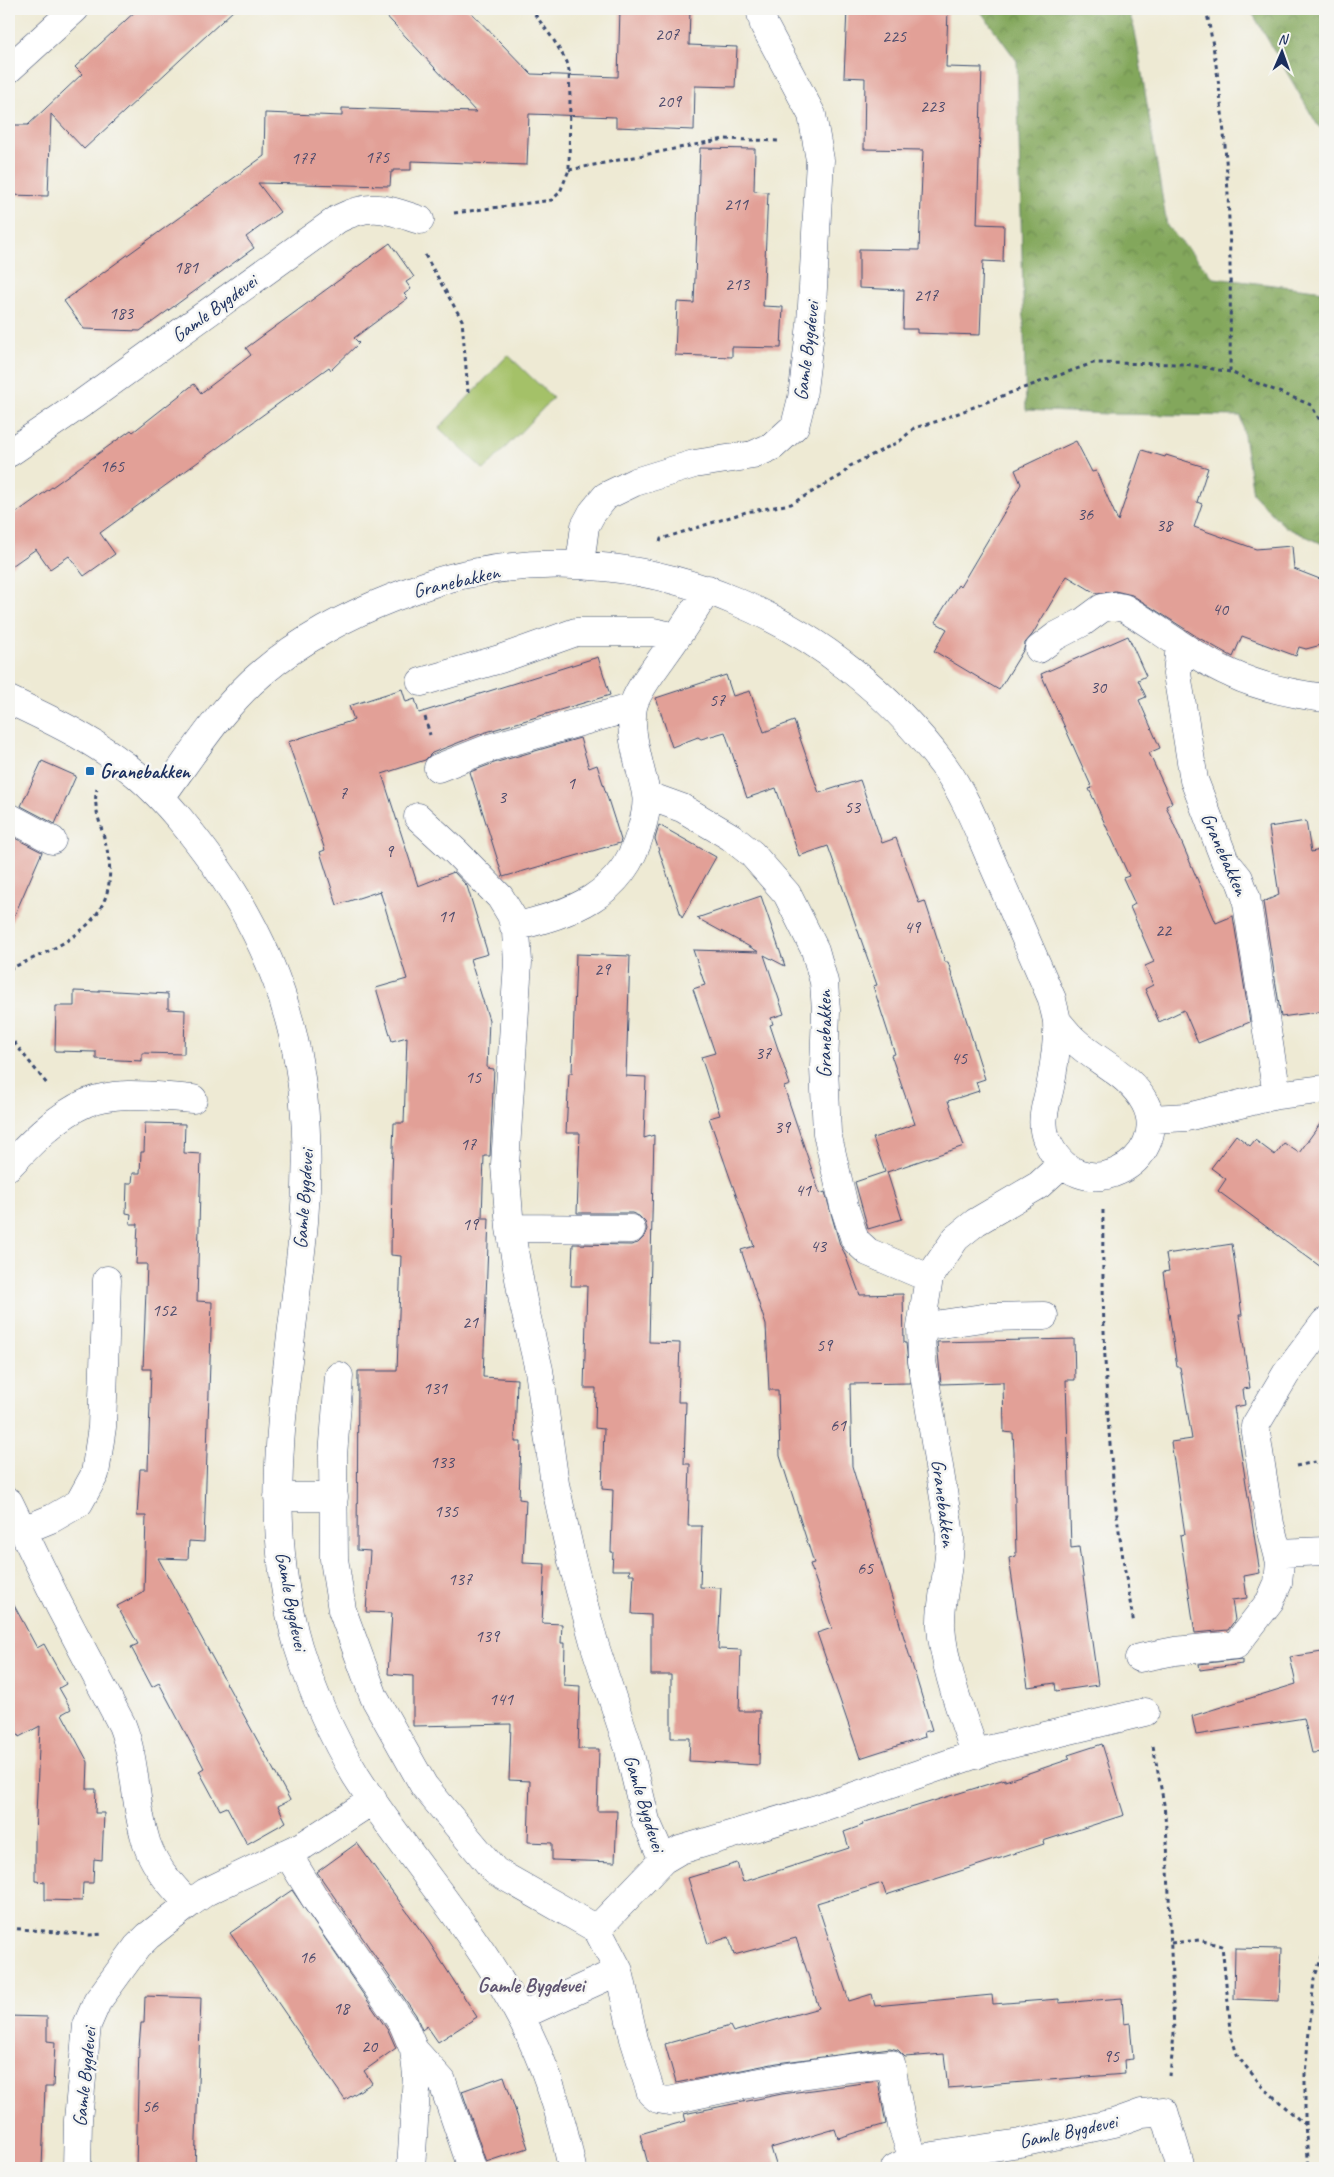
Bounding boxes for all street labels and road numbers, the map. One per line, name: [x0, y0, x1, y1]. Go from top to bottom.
street label: Gamle Bygdevei: [167, 268, 264, 348]
street label: Gamle Bygdevei: [788, 298, 825, 402]
street label: Granebakken: [410, 559, 503, 604]
street label: Granebakken: [1195, 809, 1254, 900]
street label: Granebakken: [812, 989, 837, 1078]
street label: Gamle Bygdevei: [288, 1146, 320, 1250]
street label: Granebakken: [926, 1458, 961, 1549]
street label: Gamle Bygdevei: [270, 1550, 314, 1655]
street label: Gamle Bygdevei: [618, 1752, 672, 1857]
street label: Gamle Bygdevei: [67, 2024, 102, 2128]
street label: Gamle Bygdevei: [1017, 2108, 1122, 2154]

